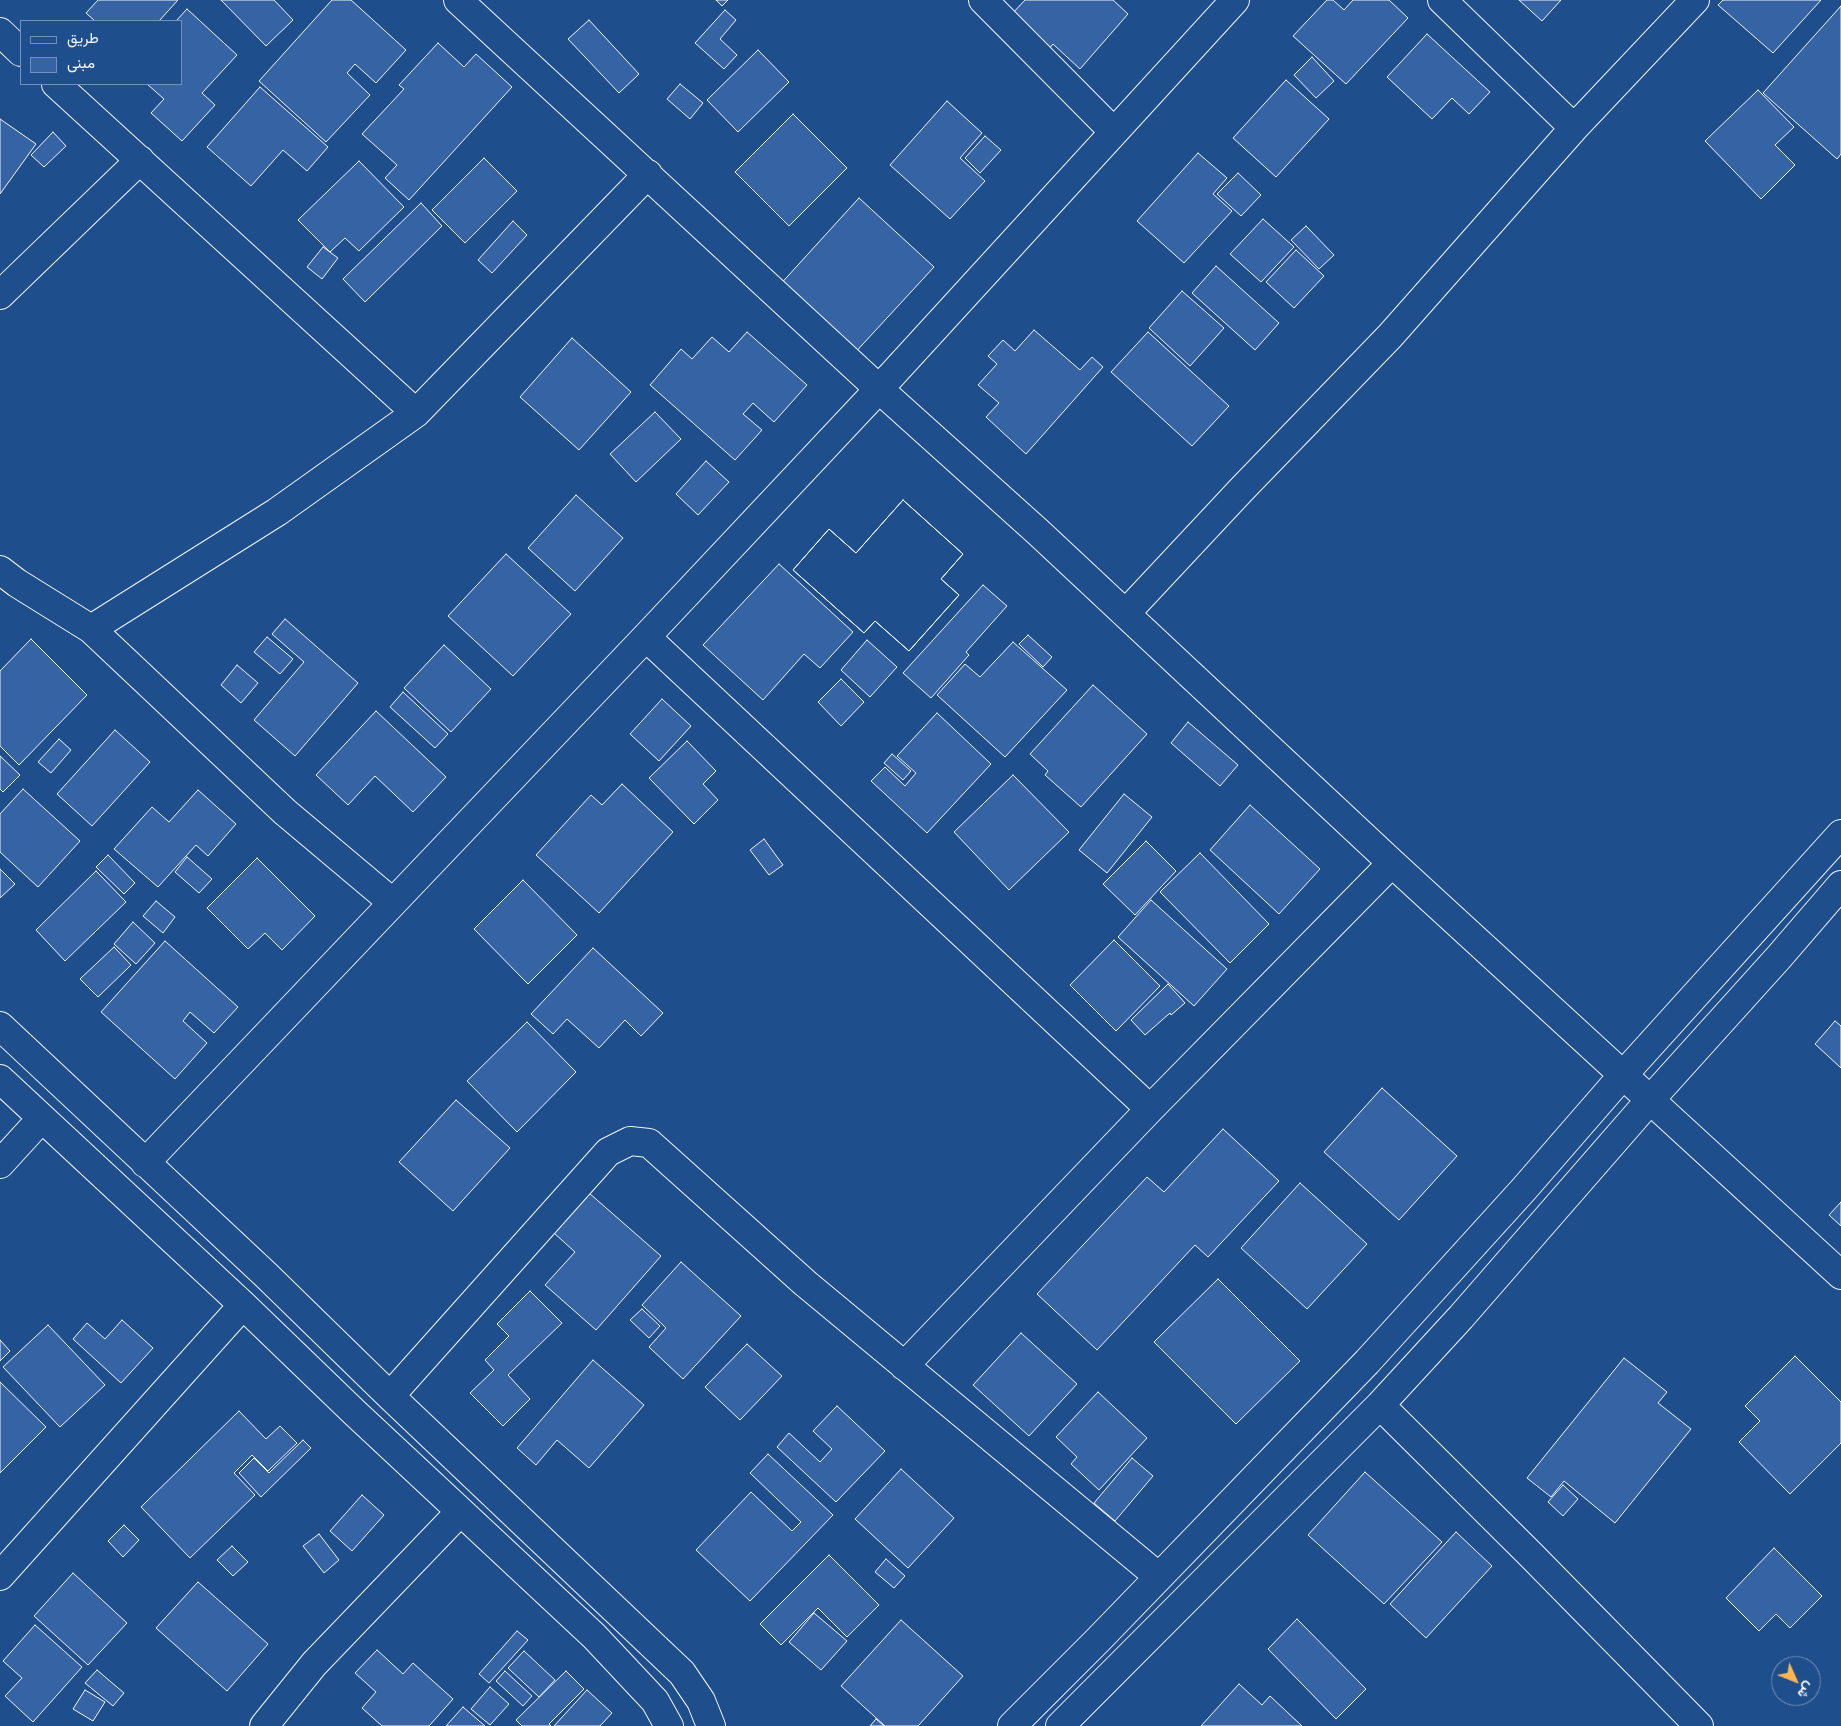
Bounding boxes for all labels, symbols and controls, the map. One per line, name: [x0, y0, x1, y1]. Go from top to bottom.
legend: [20, 20, 182, 85]
text: طريق: [67, 29, 99, 47]
text: مبنى: [67, 54, 95, 72]
north arrow: [1771, 1656, 1821, 1706]
text: ش: [1794, 1679, 1818, 1702]

